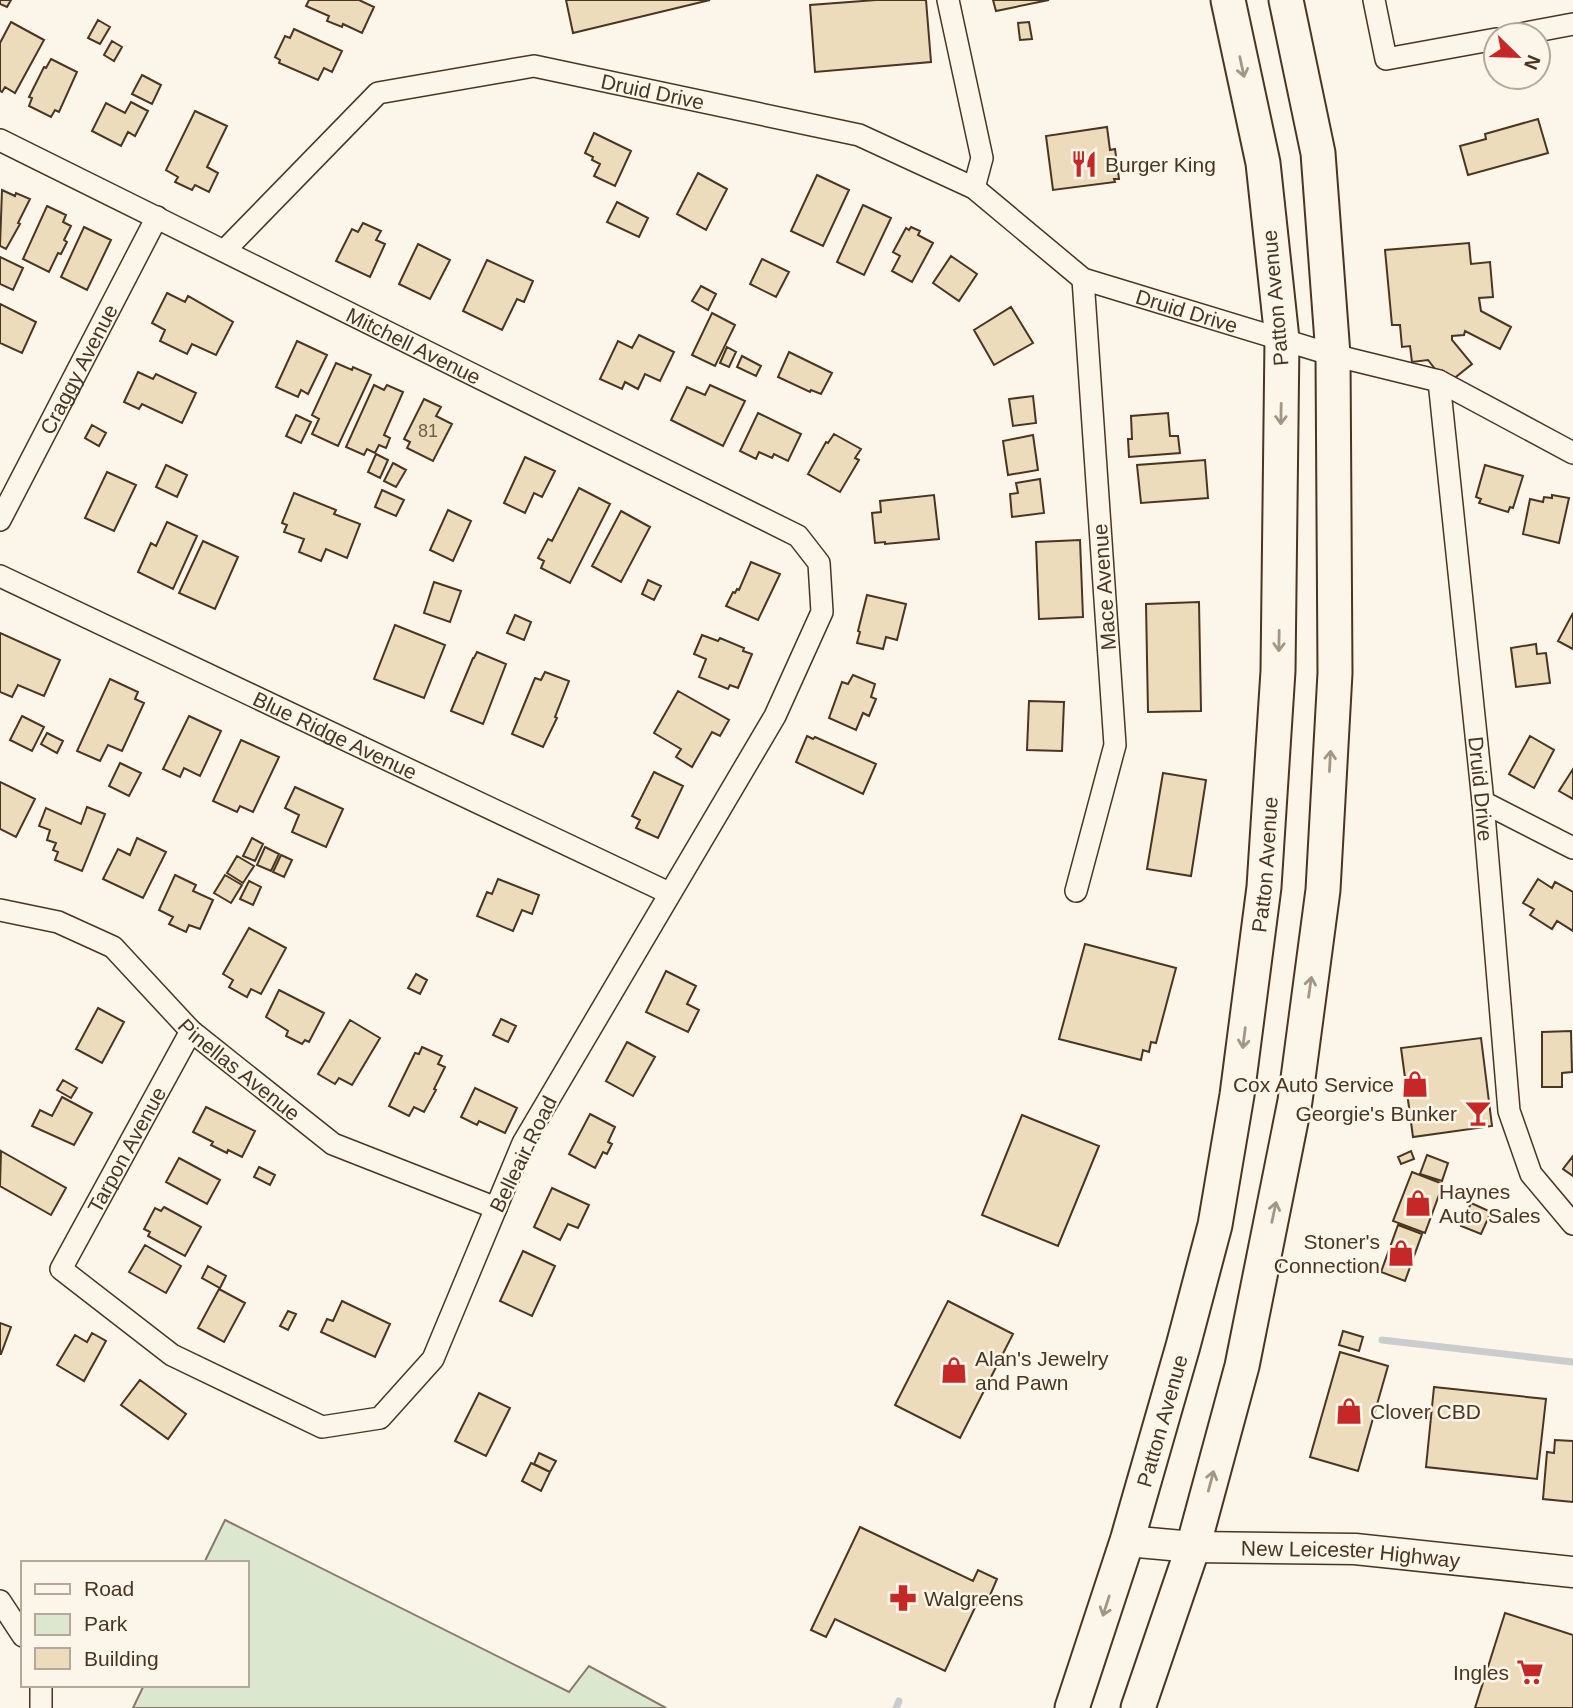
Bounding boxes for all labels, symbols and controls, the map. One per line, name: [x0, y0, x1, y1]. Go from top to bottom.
north arrow: [1482, 21, 1552, 91]
text: N: [1520, 52, 1545, 73]
one-way arrow: [1236, 55, 1250, 78]
street label: Druid Drive: [599, 69, 707, 113]
restaurant icon: Burger King: [1069, 149, 1099, 179]
place label: Burger King: [1105, 153, 1216, 176]
street label: Patton Avenue: [1258, 229, 1292, 367]
street label: Druid Drive: [1133, 284, 1241, 337]
street label: Craggy Avenue: [35, 300, 121, 438]
street label: Mitchell Avenue: [343, 302, 485, 388]
one-way arrow: [1274, 402, 1288, 425]
house number: 81: [418, 421, 438, 441]
street label: Mace Avenue: [1088, 523, 1120, 651]
one-way arrow: [1272, 629, 1286, 652]
street label: Blue Ridge Avenue: [250, 686, 421, 783]
street label: Druid Drive: [1465, 735, 1498, 842]
one-way arrow: [1324, 750, 1337, 773]
street label: Patton Avenue: [1247, 796, 1281, 934]
one-way arrow: [1304, 976, 1317, 999]
street label: Pinellas Avenue: [174, 1014, 305, 1125]
one-way arrow: [1238, 1026, 1251, 1049]
shop icon: Cox Auto Service: [1400, 1069, 1430, 1099]
place label: Cox Auto Service: [1233, 1073, 1394, 1096]
street label: Tarpon Avenue: [83, 1083, 170, 1216]
street label: Belleair Road: [485, 1092, 561, 1216]
bar icon: Georgie's Bunker: [1463, 1098, 1493, 1128]
place label: Georgie's Bunker: [1295, 1102, 1457, 1125]
place label: Haynes Auto Sales: [1439, 1180, 1541, 1227]
shop icon: Haynes Auto Sales: [1403, 1188, 1433, 1218]
one-way arrow: [1267, 1201, 1281, 1224]
place label: Stoner's Connection: [1274, 1230, 1380, 1277]
shop icon: Stoner's Connection: [1386, 1238, 1416, 1268]
place label: Alan's Jewelry and Pawn: [975, 1347, 1109, 1394]
street label: Patton Avenue: [1132, 1352, 1191, 1489]
shop icon: Alan's Jewelry and Pawn: [939, 1355, 969, 1385]
shop icon: Clover CBD: [1334, 1396, 1364, 1426]
place label: Clover CBD: [1370, 1400, 1481, 1423]
one-way arrow: [1205, 1470, 1218, 1493]
street label: New Leicester Highway: [1241, 1536, 1462, 1572]
legend: [21, 1561, 248, 1687]
text: Road: [84, 1577, 134, 1600]
pharmacy icon: Walgreens: [888, 1583, 918, 1613]
place label: Walgreens: [924, 1587, 1024, 1610]
one-way arrow: [1099, 1594, 1111, 1616]
text: Park: [84, 1612, 128, 1635]
text: Building: [84, 1647, 159, 1670]
supermarket icon: Ingles: [1515, 1657, 1545, 1687]
place label: Ingles: [1453, 1661, 1509, 1684]

